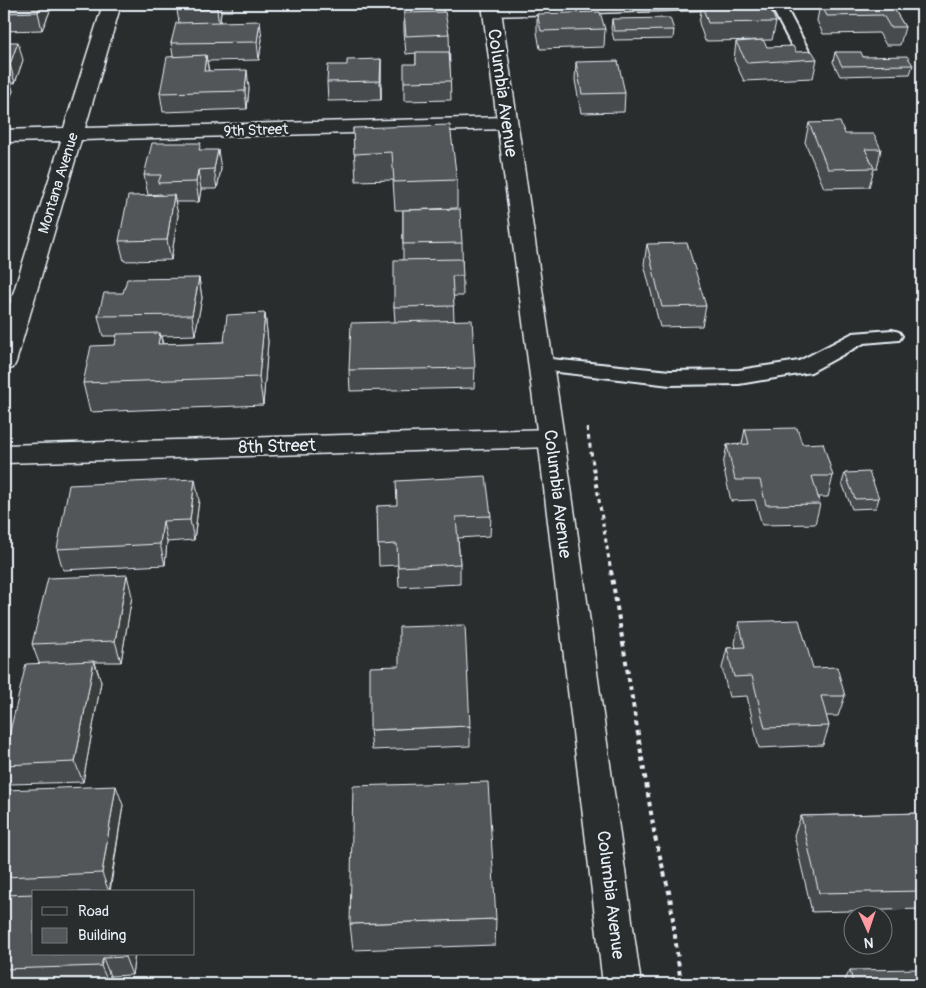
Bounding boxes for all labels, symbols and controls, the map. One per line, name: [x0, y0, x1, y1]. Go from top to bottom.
street label: Columbia Avenue: [482, 27, 523, 159]
street label: 9th Street: [223, 120, 290, 141]
street label: Montana Avenue: [34, 130, 83, 236]
street label: Columbia Avenue: [538, 429, 577, 560]
street label: 8th Street: [238, 434, 317, 459]
street label: Columbia Avenue: [591, 830, 630, 961]
legend: [32, 890, 195, 956]
text: Road: [78, 902, 109, 921]
north arrow: [844, 906, 894, 956]
text: Building: [78, 926, 126, 945]
text: N: [863, 934, 874, 951]

